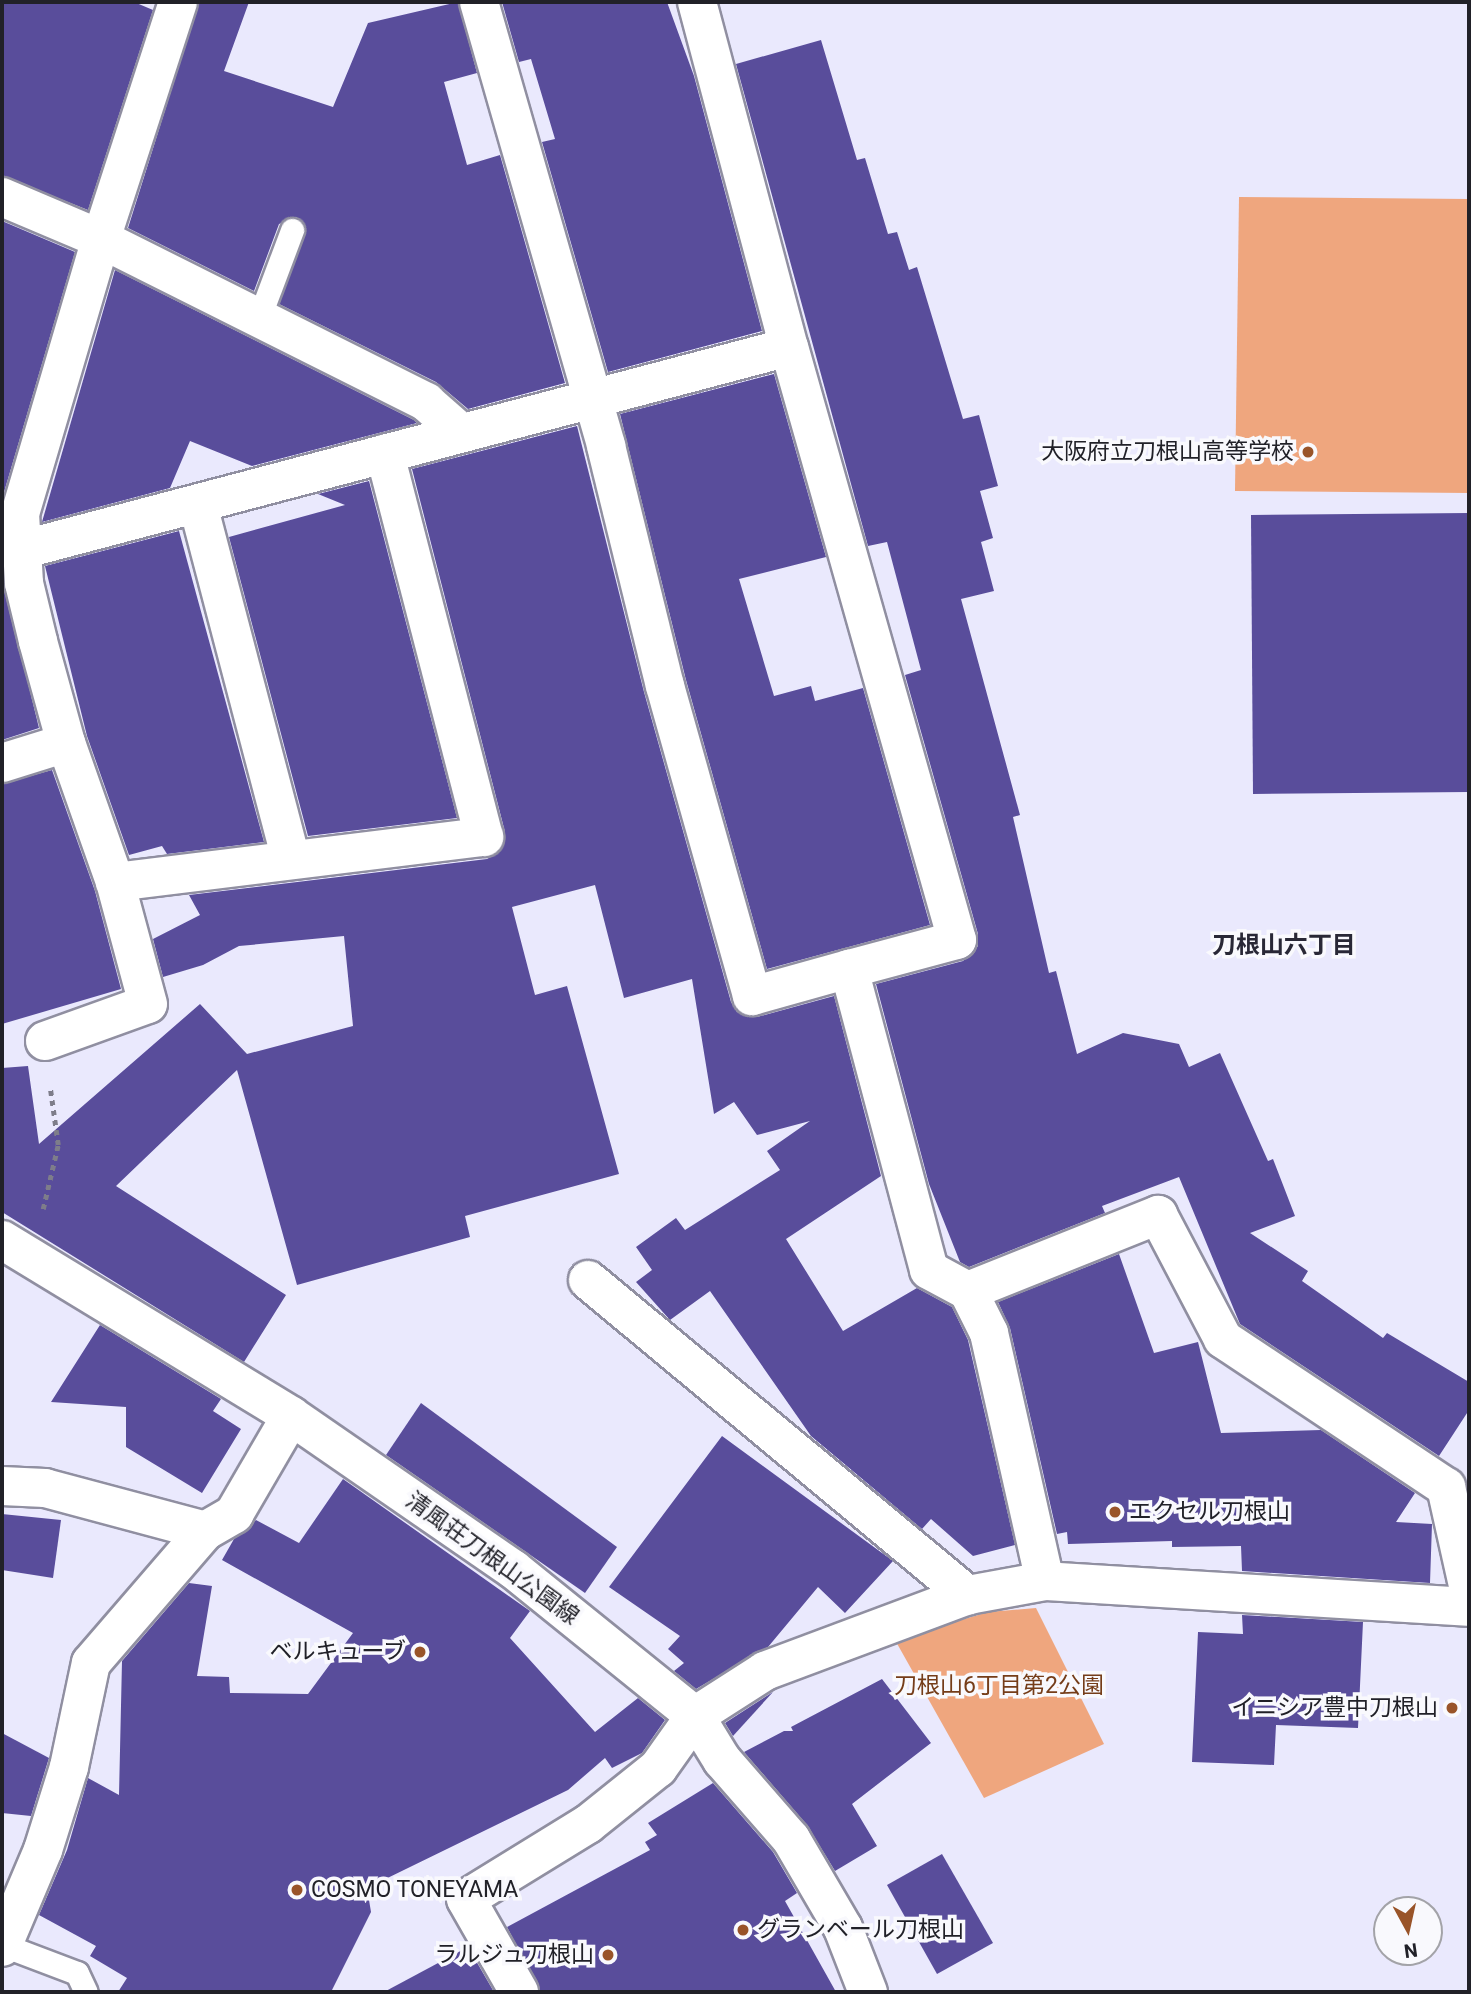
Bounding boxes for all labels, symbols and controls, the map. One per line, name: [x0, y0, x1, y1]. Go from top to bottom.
place label: 大阪府立刀根山高等学校: [1041, 438, 1294, 466]
marker: 大阪府立刀根山高等学校: [1300, 444, 1316, 460]
district label: 刀根山六丁目: [1212, 932, 1356, 960]
street label: 清風荘刀根山公園線: [400, 1487, 584, 1631]
place label: エクセル刀根山: [1129, 1498, 1290, 1526]
marker: エクセル刀根山: [1107, 1504, 1123, 1520]
place label: ベルキューブ: [268, 1638, 406, 1666]
marker: ベルキューブ: [412, 1644, 428, 1660]
park label: 刀根山6丁目第2公園: [894, 1672, 1104, 1700]
place label: イニシア豊中刀根山: [1231, 1694, 1438, 1722]
marker: イニシア豊中刀根山: [1444, 1700, 1460, 1716]
place label: COSMO TONEYAMA: [311, 1876, 519, 1904]
marker: COSMO TONEYAMA: [289, 1882, 305, 1898]
north arrow: [1373, 1896, 1443, 1966]
place label: グランベール刀根山: [757, 1916, 964, 1944]
marker: グランベール刀根山: [735, 1922, 751, 1938]
text: N: [1402, 1938, 1419, 1963]
place label: ラルジュ刀根山: [433, 1941, 594, 1969]
marker: ラルジュ刀根山: [600, 1947, 616, 1963]

